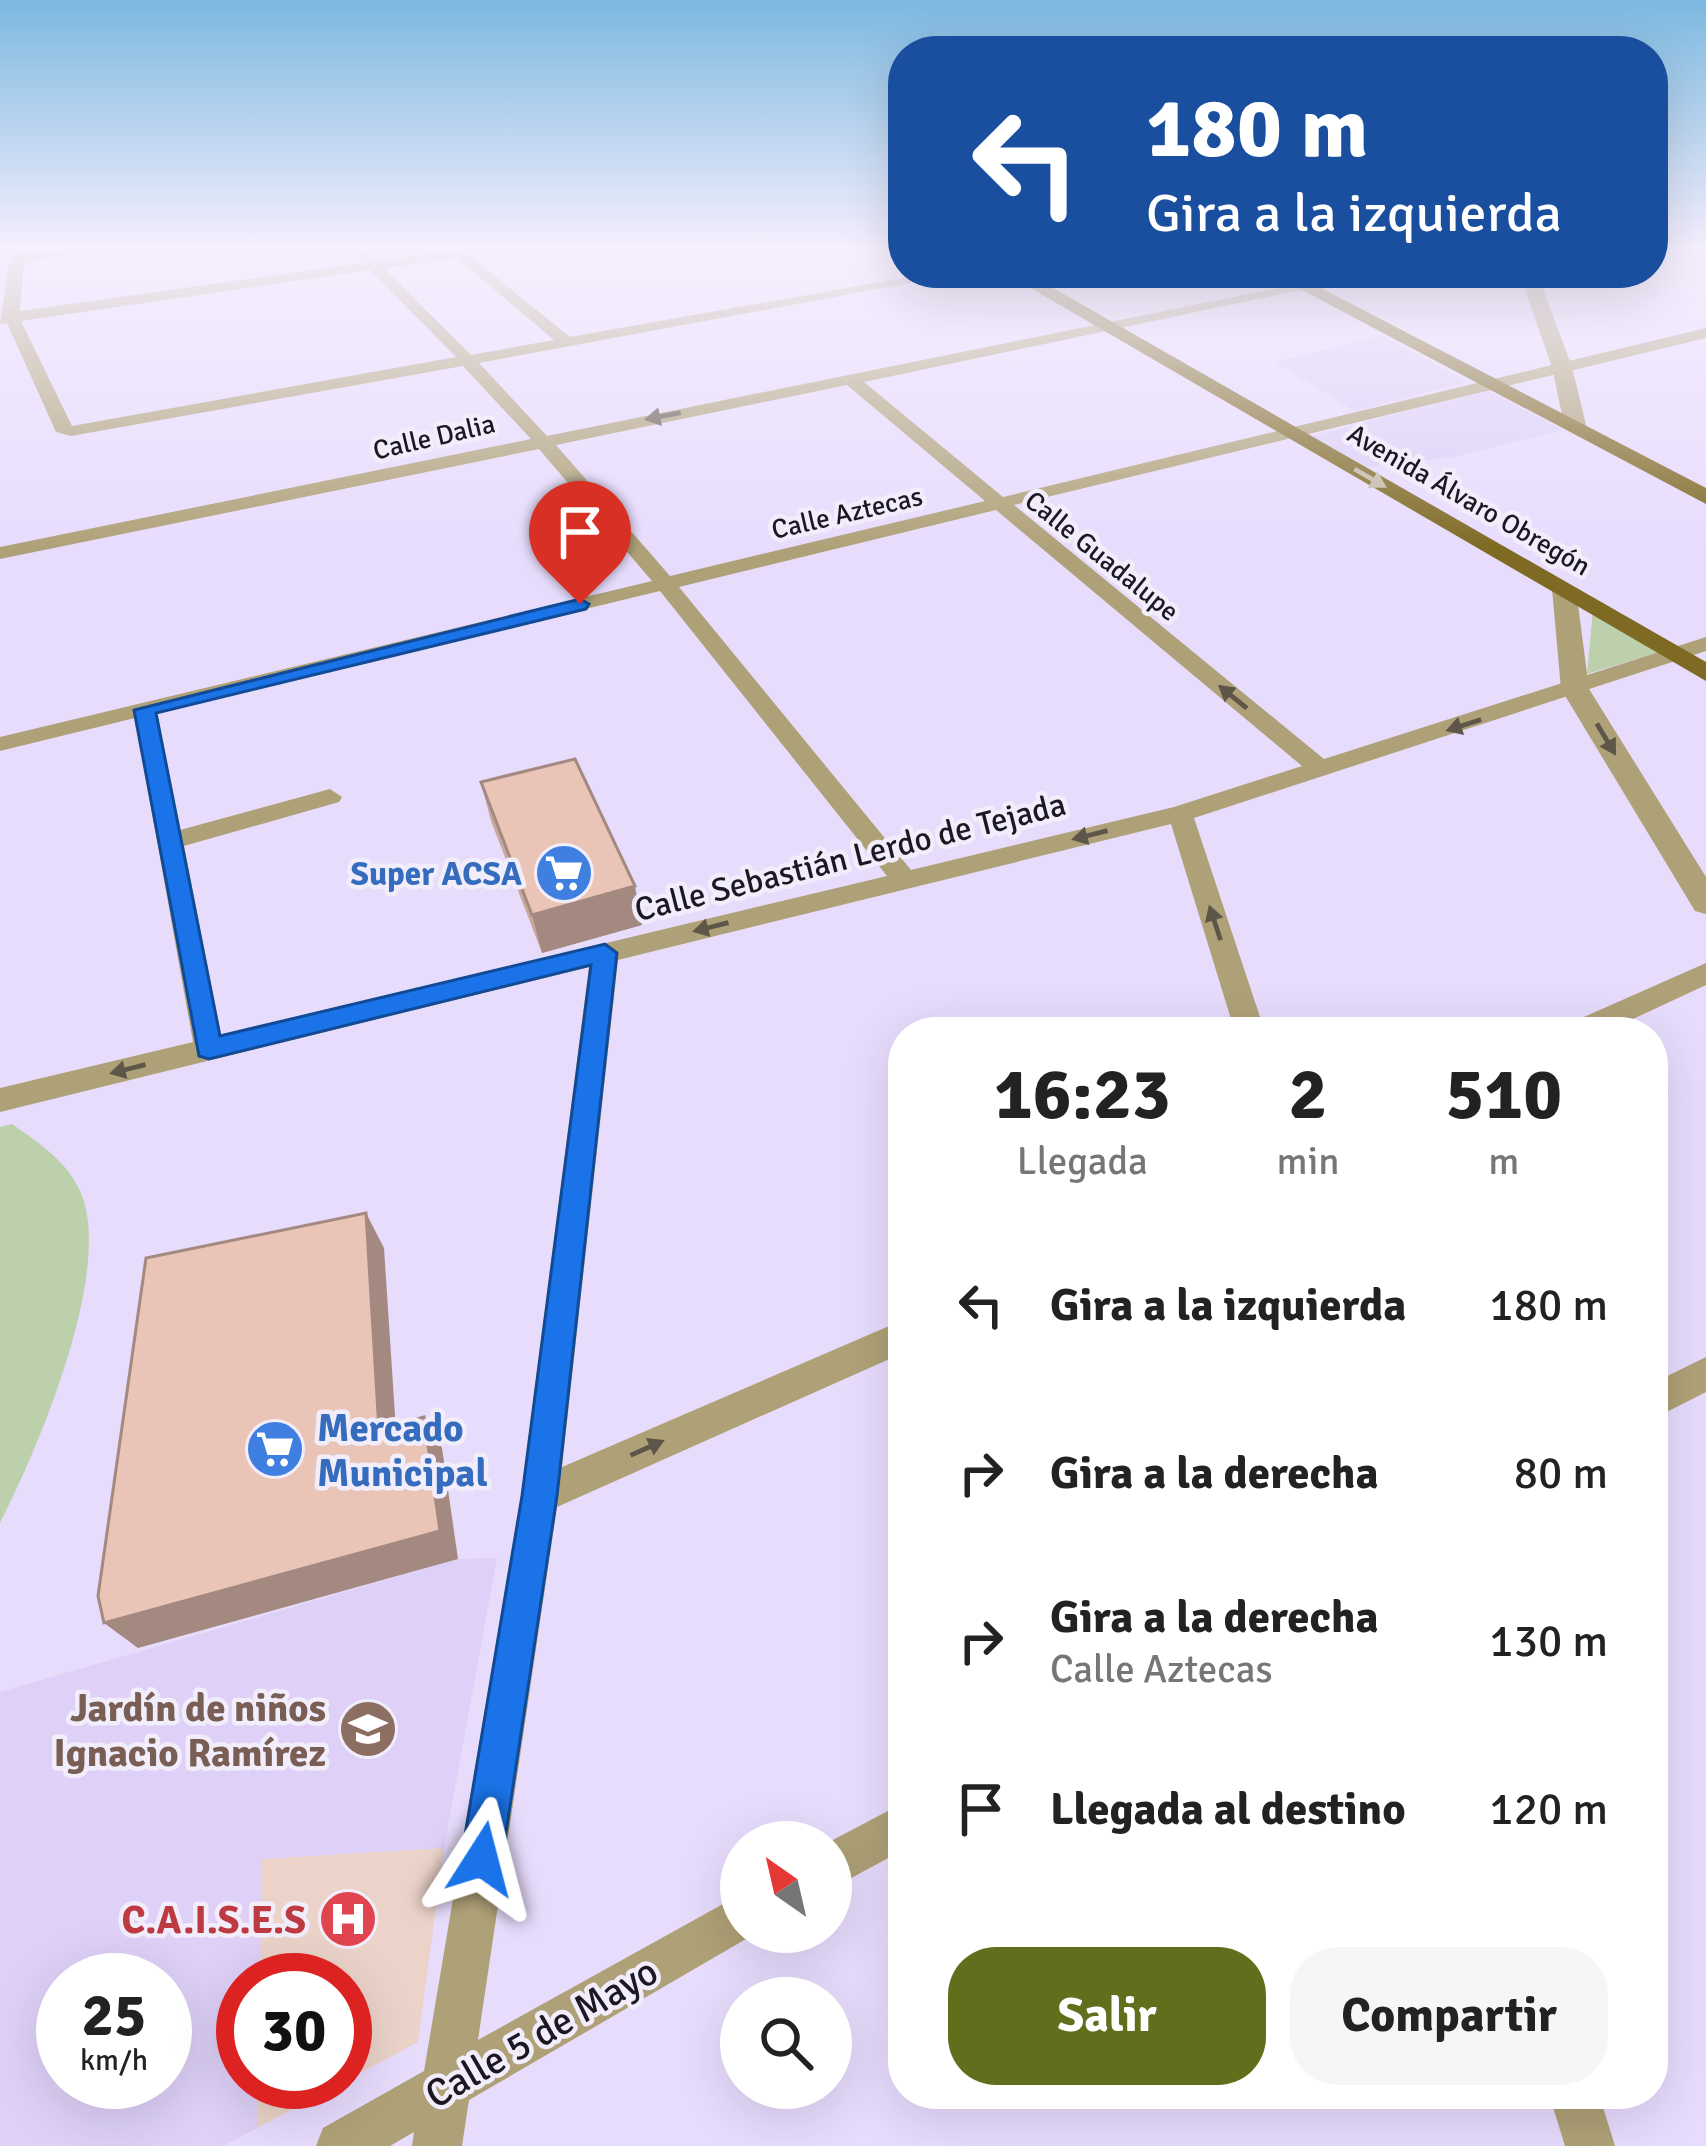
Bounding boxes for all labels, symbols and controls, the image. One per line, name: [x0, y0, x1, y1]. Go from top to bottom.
text: 180 m: [1146, 77, 1368, 181]
icon: left: [948, 84, 1104, 240]
text: Gira a la izquierda: [1146, 180, 1562, 247]
street label: Calle Dalia: [370, 407, 498, 468]
one-way arrow: [644, 407, 682, 426]
street label: Avenida Álvaro Obregón: [1342, 417, 1596, 583]
one-way arrow: [1353, 467, 1386, 488]
street label: Calle Aztecas: [768, 480, 926, 547]
pin: [529, 481, 631, 604]
street label: Calle Guadalupe: [1018, 484, 1185, 629]
icon: arrive: [547, 499, 613, 565]
one-way arrow: [1217, 685, 1248, 711]
one-way arrow: [1446, 717, 1482, 735]
one-way arrow: [1595, 722, 1616, 756]
street label: Calle Sebastián Lerdo de Tejada: [630, 784, 1070, 931]
one-way arrow: [1071, 827, 1109, 846]
supermarket icon: Super ACSA: [533, 842, 595, 904]
place label: Super ACSA: [351, 854, 522, 895]
one-way arrow: [1204, 904, 1223, 941]
one-way arrow: [693, 918, 730, 937]
text: 16:23: [994, 1050, 1171, 1139]
text: 2: [1289, 1050, 1327, 1139]
text: 510: [1445, 1050, 1562, 1139]
one-way arrow: [110, 1060, 147, 1079]
text: Llegada: [1017, 1137, 1148, 1185]
text: min: [1277, 1137, 1340, 1185]
text: m: [1488, 1137, 1519, 1185]
icon: left: [948, 1272, 1014, 1338]
text: Gira a la izquierda: [1050, 1278, 1406, 1333]
text: 180 m: [1489, 1278, 1608, 1333]
place label: Mercado Municipal: [317, 1404, 488, 1497]
supermarket icon: Mercado Municipal: [244, 1418, 306, 1480]
one-way arrow: [630, 1438, 665, 1458]
icon: right: [948, 1440, 1014, 1506]
text: Gira a la derecha: [1050, 1446, 1378, 1501]
text: 80 m: [1514, 1446, 1608, 1501]
text: Gira a la derecha: [1050, 1590, 1378, 1645]
icon: right: [948, 1608, 1014, 1674]
text: 130 m: [1489, 1614, 1608, 1669]
text: Calle Aztecas: [1050, 1645, 1273, 1693]
place label: Jardín de niños Ignacio Ramírez: [53, 1684, 326, 1777]
school or university icon: Jardín de niños Ignacio Ramírez: [337, 1698, 399, 1760]
icon: arrive: [948, 1776, 1014, 1842]
text: Llegada al destino: [1050, 1782, 1406, 1837]
text: 120 m: [1489, 1782, 1608, 1837]
position arrow: [419, 1796, 545, 1922]
north arrow: [720, 1821, 852, 1953]
map controls: [720, 1821, 852, 2109]
hospital icon: C.A.I.S.E.S: [317, 1888, 379, 1950]
place label: C.A.I.S.E.S: [122, 1896, 306, 1944]
street label: Calle 5 de Mayo: [417, 1947, 666, 2119]
button: Salir: [948, 1947, 1266, 2085]
button: Compartir: [1290, 1947, 1608, 2085]
speed limit sign: 30: [216, 1953, 372, 2109]
button: search: [720, 1977, 852, 2109]
text: 25: [82, 1979, 146, 2053]
text: km/h: [80, 2042, 148, 2079]

